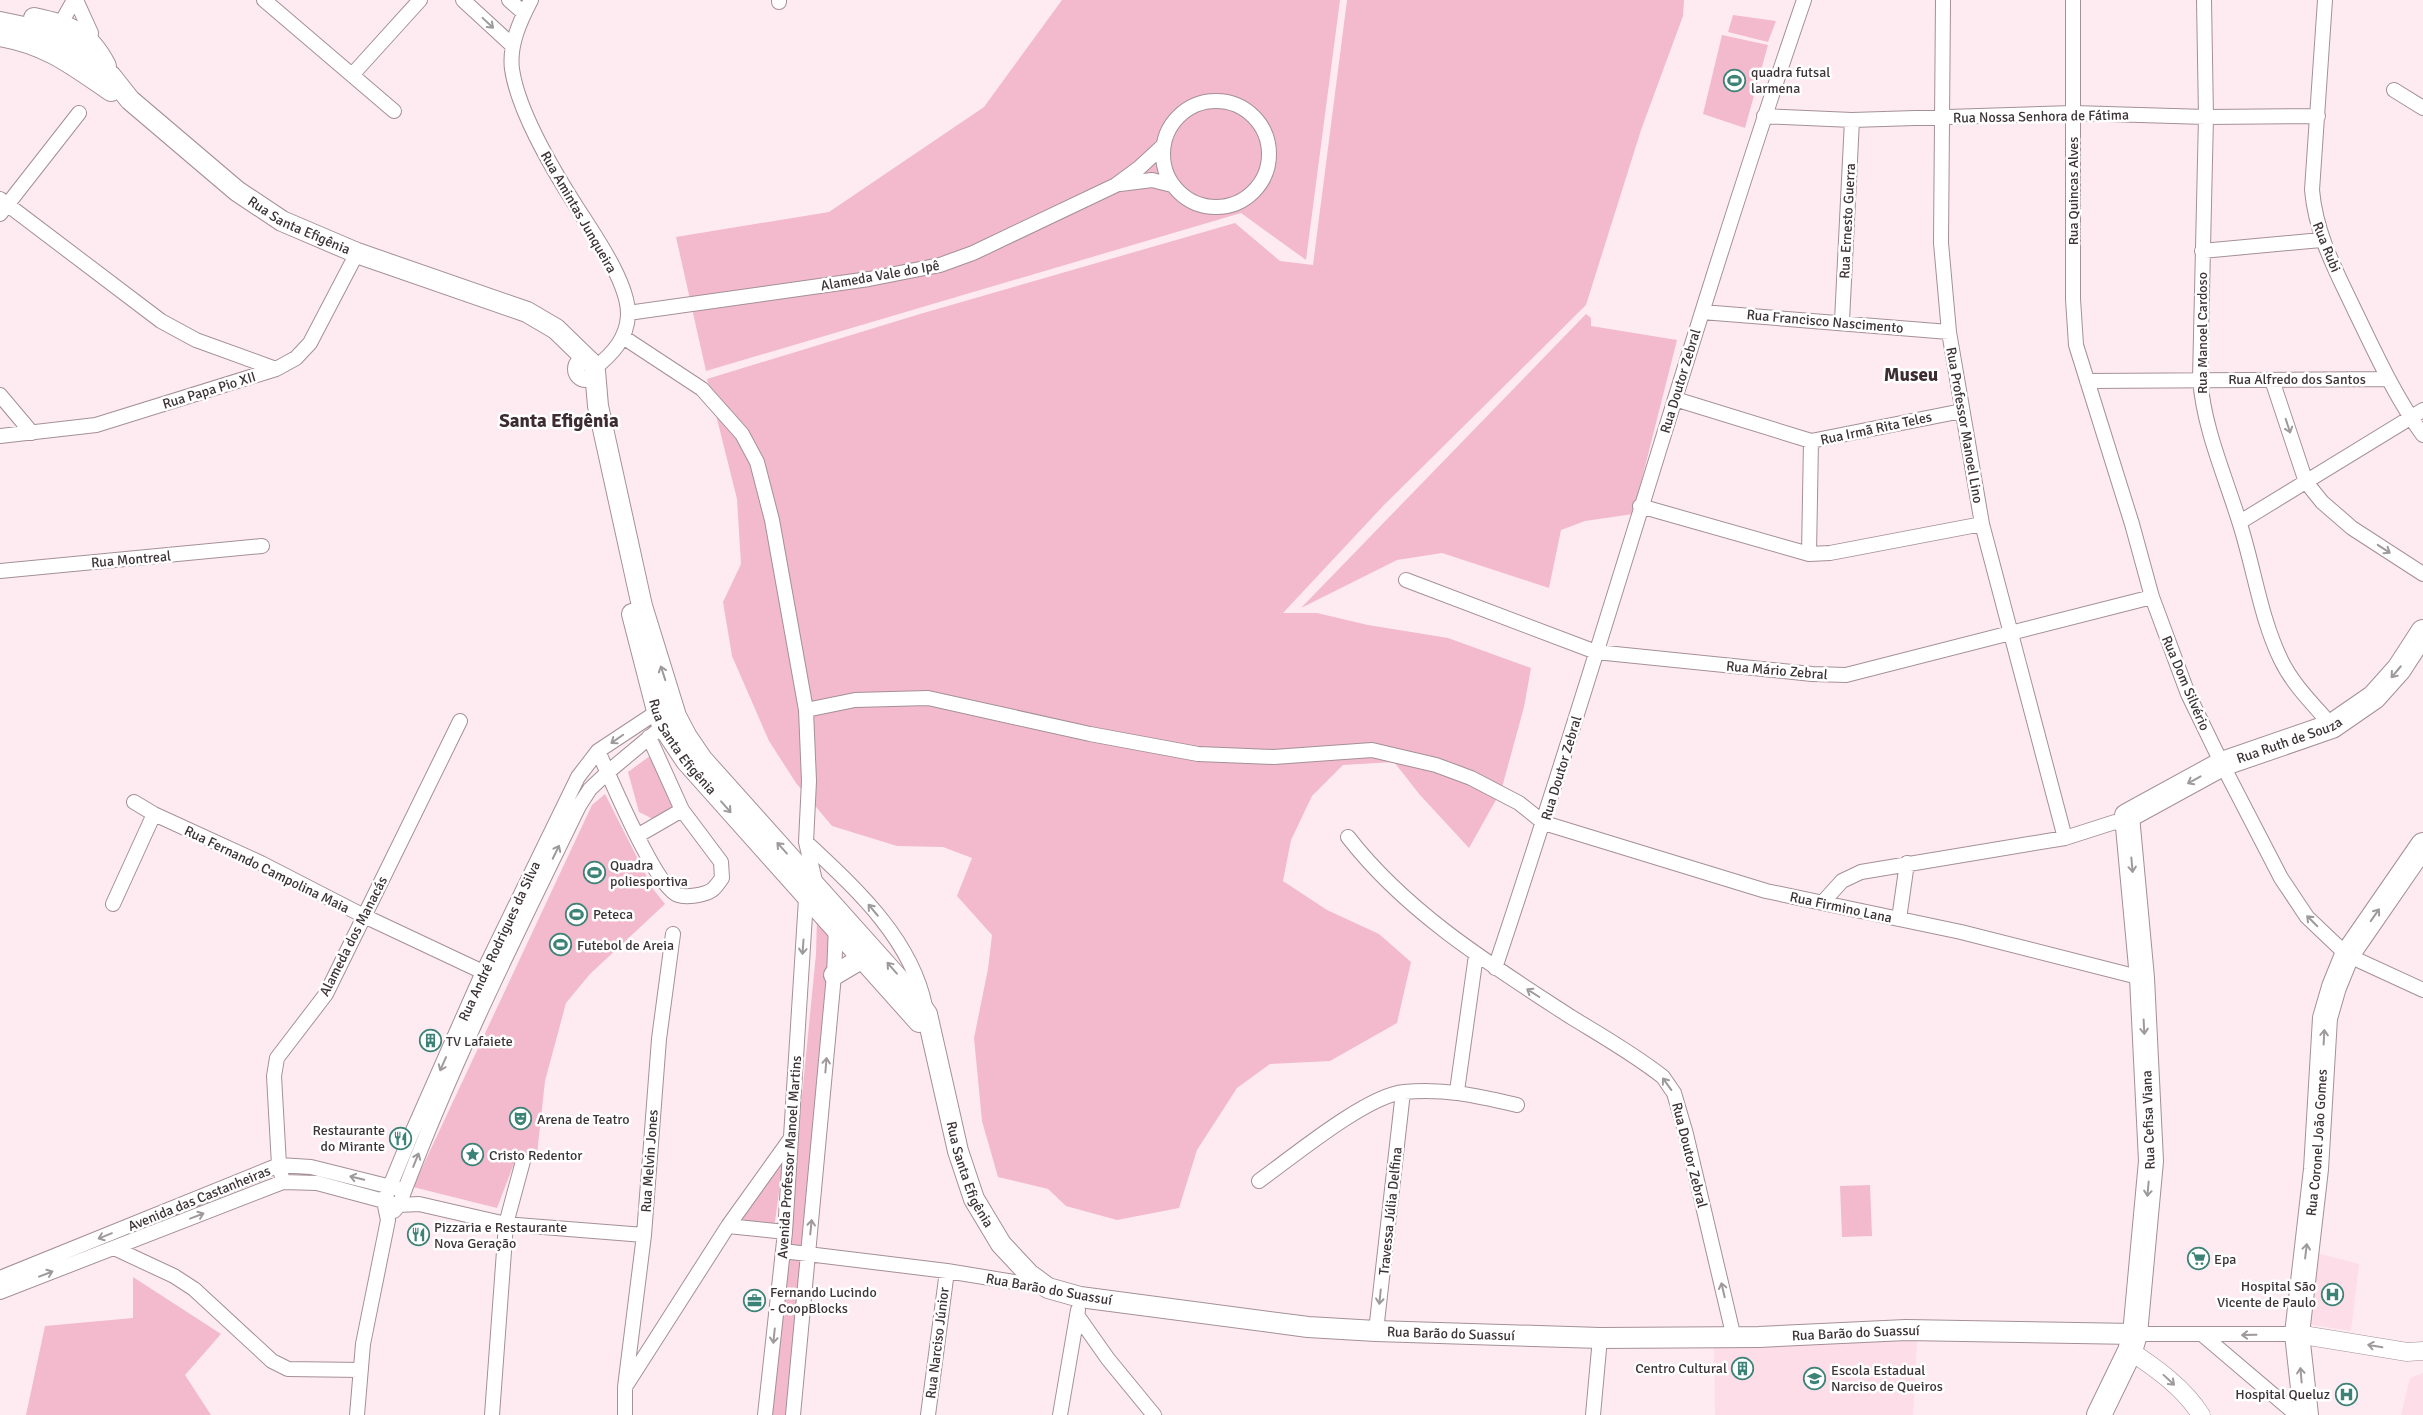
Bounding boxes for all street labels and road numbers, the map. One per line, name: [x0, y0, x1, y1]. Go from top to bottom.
street label: Rua Nossa Senhora de Fátima: [1953, 106, 2129, 127]
street label: Rua Quincas Alves: [2065, 137, 2082, 245]
street label: Rua Amintas Junqueira: [537, 148, 620, 276]
street label: Rua Ernesto Guerra: [1836, 163, 1859, 279]
street label: Rua Santa Efigênia: [245, 193, 353, 258]
street label: Rua Rubi: [2309, 219, 2344, 275]
street label: Alameda Vale do Ipê: [819, 257, 941, 294]
street label: Rua Manoel Cardoso: [2194, 272, 2211, 394]
street label: Rua Francisco Nascimento: [1746, 306, 1904, 337]
street label: Rua Doutor Zebral: [1657, 327, 1704, 435]
street label: Rua Professor Manoel Lino: [1942, 346, 1987, 505]
street label: Rua Papa Pio XII: [160, 368, 258, 413]
street label: Rua Alfredo dos Santos: [2228, 371, 2366, 388]
street label: Rua Irmã Rita Teles: [1819, 408, 1933, 449]
street label: Rua Montreal: [90, 548, 172, 571]
street label: Rua Dom Silvério: [2158, 633, 2213, 733]
street label: Rua Mário Zebral: [1725, 658, 1829, 683]
street label: Rua Santa Efigênia: [645, 697, 720, 798]
street label: Rua Doutor Zebral: [1538, 714, 1585, 822]
street label: Rua Ruth de Souza: [2234, 714, 2346, 767]
street label: Rua Fernando Campolina Maia: [182, 822, 352, 917]
street label: Rua André Rodrigues da Silva: [455, 859, 544, 1024]
street label: Alameda dos Manacás: [316, 873, 391, 999]
street label: Rua Firmino Lana: [1788, 888, 1894, 927]
street label: Avenida Professor Manoel Martins: [774, 1055, 805, 1259]
street label: Rua Coronel João Gomes: [2303, 1069, 2331, 1217]
street label: Rua Cefisa Viana: [2138, 1070, 2159, 1170]
street label: Rua Doutor Zebral: [1668, 1100, 1711, 1210]
street label: Rua Melvin Jones: [637, 1109, 662, 1213]
street label: Rua Santa Efigênia: [943, 1120, 997, 1231]
street label: Travessa Júlia Delfina: [1375, 1146, 1406, 1276]
street label: Avenida das Castanheiras: [125, 1162, 273, 1235]
street label: Rua Barão do Suassuí: [984, 1270, 1114, 1309]
street label: Rua Narciso Júnior: [922, 1285, 953, 1400]
street label: Rua Barão do Suassuí: [1791, 1322, 1920, 1344]
street label: Rua Barão do Suassuí: [1387, 1323, 1515, 1344]

